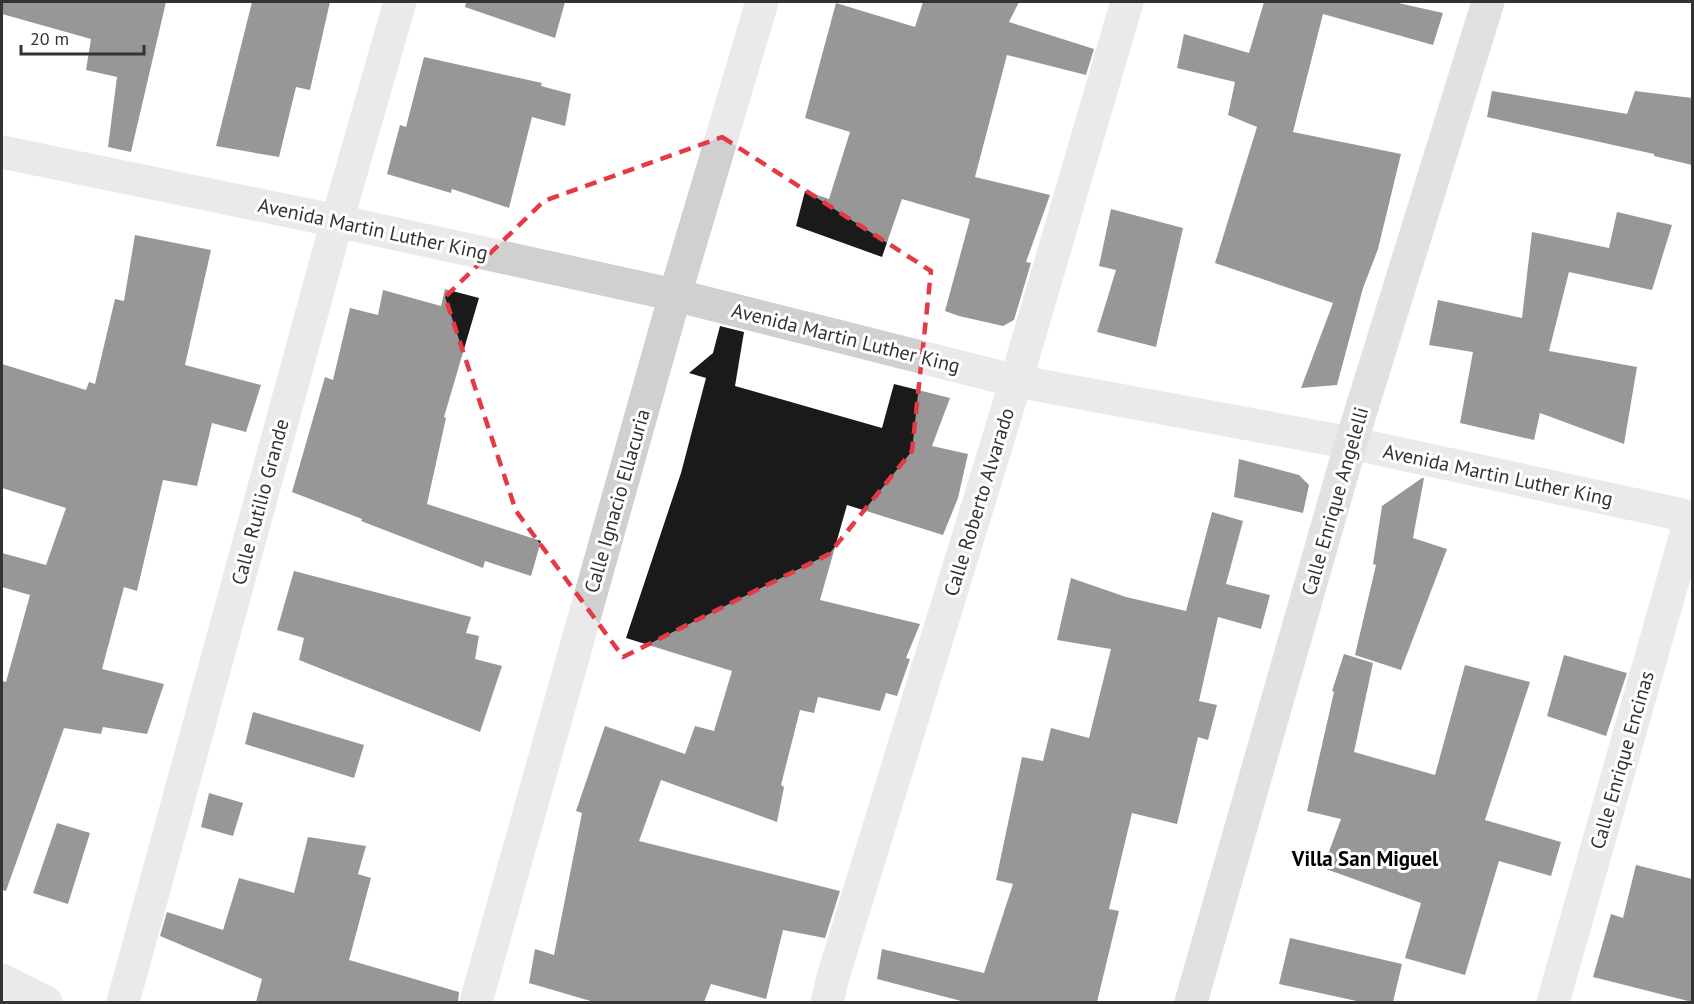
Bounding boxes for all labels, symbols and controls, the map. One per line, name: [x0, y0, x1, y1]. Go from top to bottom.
scale bar: [21, 18, 144, 56]
text: 20 m: [30, 27, 69, 50]
street label: Avenida Martin Luther King: [256, 192, 490, 266]
street label: Avenida Martin Luther King: [729, 297, 963, 379]
street label: Calle Enrique Angelelli: [1296, 404, 1374, 598]
street label: Calle Roberto Alvarado: [938, 405, 1020, 599]
street label: Calle Ignacio Ellacuria: [578, 406, 656, 596]
street label: Calle Rutilio Grande: [225, 416, 295, 588]
street label: Avenida Martin Luther King: [1381, 438, 1615, 512]
street label: Calle Enrique Encinas: [1584, 668, 1660, 852]
district label: Villa San Miguel: [1291, 845, 1439, 872]

